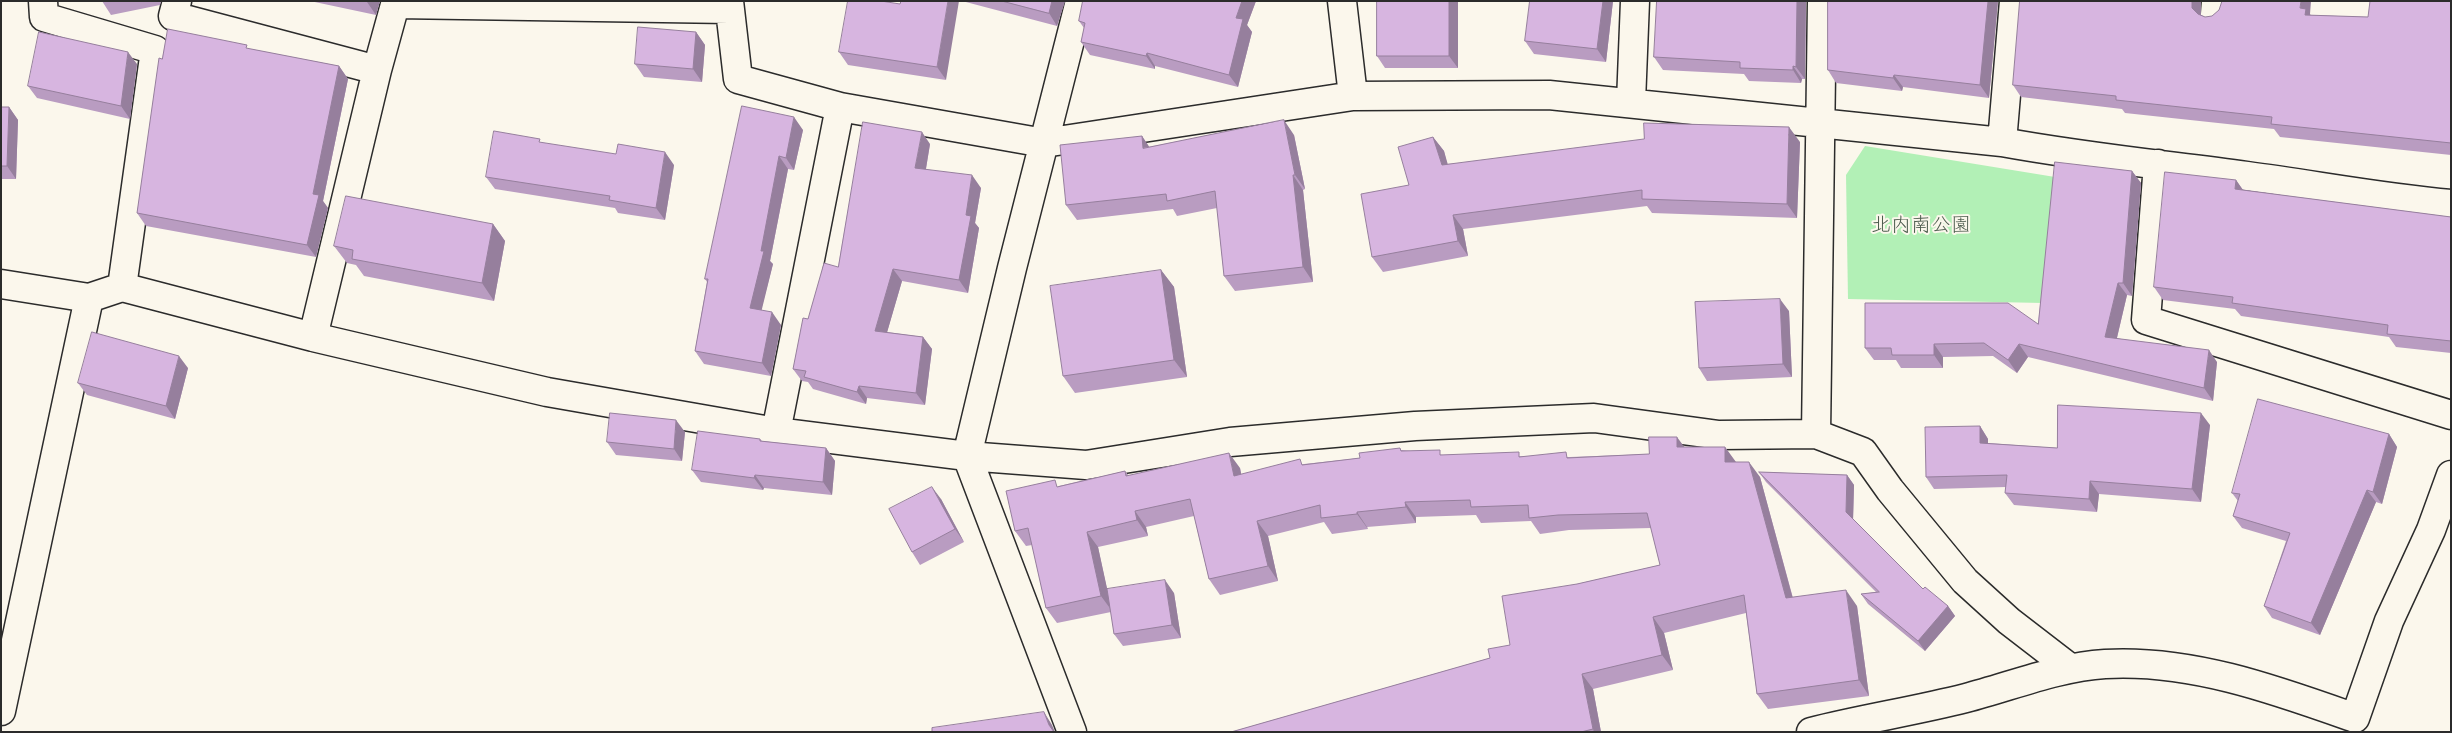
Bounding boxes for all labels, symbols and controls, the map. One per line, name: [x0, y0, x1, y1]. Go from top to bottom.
park label: 北内南公園: [1871, 216, 1971, 240]

